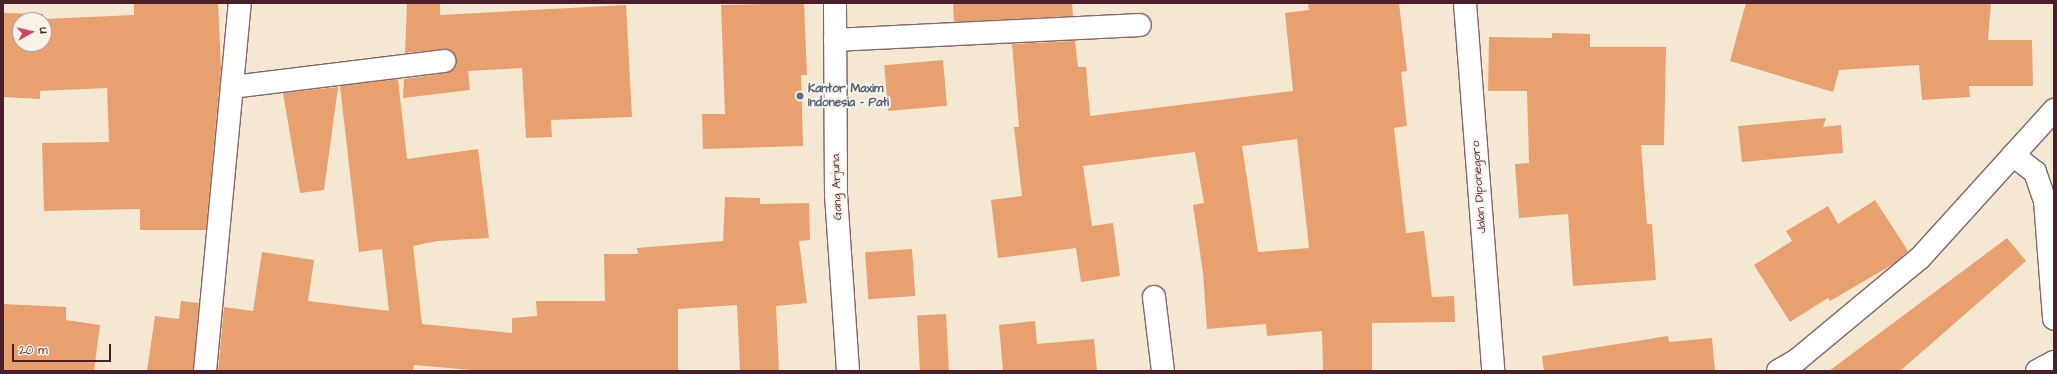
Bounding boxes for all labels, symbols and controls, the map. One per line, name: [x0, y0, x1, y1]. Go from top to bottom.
north arrow: [12, 12, 52, 52]
text: U: [36, 26, 51, 35]
place label: Kantor Maxim Indonesia - Pati: [808, 82, 889, 110]
marker: Kantor Maxim Indonesia - Pati: [795, 91, 805, 101]
street label: Jalan Diponegoro: [1469, 140, 1489, 234]
street label: Gang Arjuna: [829, 154, 845, 220]
scale bar: [14, 336, 113, 362]
text: 20 m: [19, 342, 48, 359]

